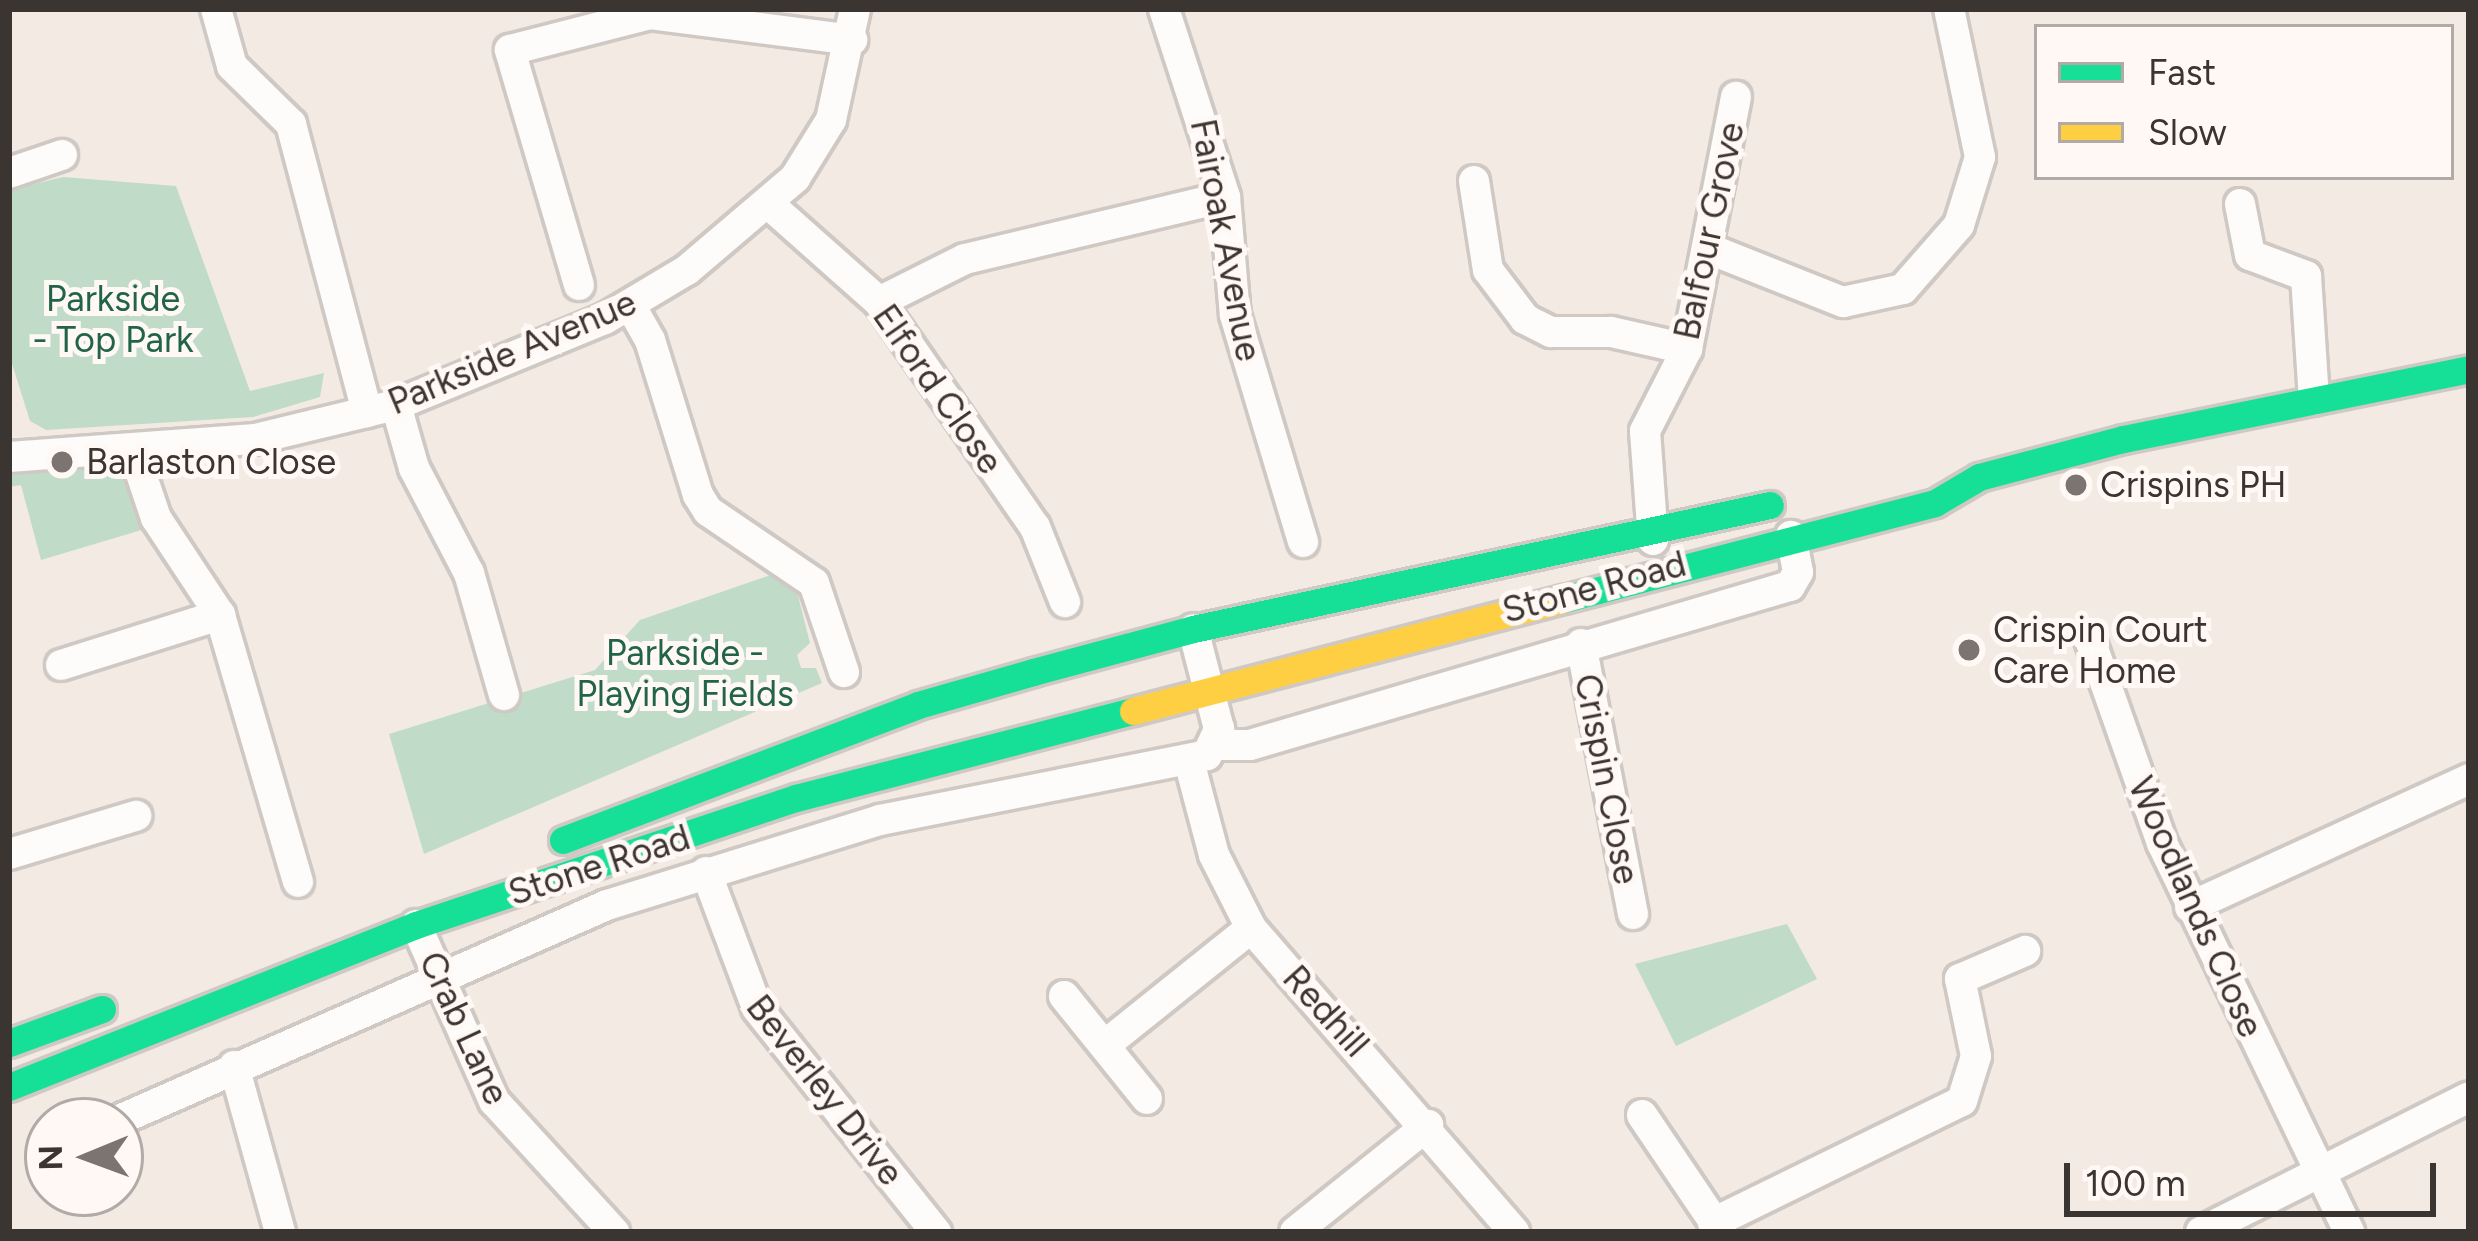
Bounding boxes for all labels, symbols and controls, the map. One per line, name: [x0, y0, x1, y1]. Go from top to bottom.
legend: [2034, 24, 2454, 180]
text: Fast: [2148, 51, 2216, 94]
text: Slow: [2148, 111, 2227, 154]
street label: Fairoak Avenue: [1181, 115, 1271, 365]
street label: Balfour Grove: [1665, 118, 1753, 344]
park label: Parkside - Top Park: [32, 276, 194, 361]
street label: Parkside Avenue: [382, 280, 642, 424]
street label: Elford Close: [864, 296, 1012, 482]
place label: Barlaston Close: [86, 440, 336, 484]
marker: Barlaston Close: [49, 449, 75, 475]
place label: Crispins PH: [2100, 463, 2287, 507]
marker: Crispins PH: [2063, 472, 2089, 498]
street label: Stone Road: [1498, 542, 1690, 632]
place label: Crispin Court Care Home: [1993, 607, 2208, 692]
park label: Parkside - Playing Fields: [576, 630, 794, 715]
marker: Crispin Court Care Home: [1956, 637, 1982, 663]
street label: Crispin Close: [1565, 670, 1649, 888]
street label: Woodlands Close: [2119, 770, 2273, 1044]
street label: Stone Road: [503, 815, 695, 915]
street label: Crab Lane: [410, 945, 518, 1111]
street label: Redhill: [1274, 957, 1378, 1065]
street label: Beverley Drive: [737, 986, 913, 1194]
north arrow: [24, 1097, 144, 1217]
scale bar: [2070, 1139, 2442, 1213]
text: N: [31, 1144, 70, 1171]
text: 100 m: [2085, 1162, 2186, 1205]

